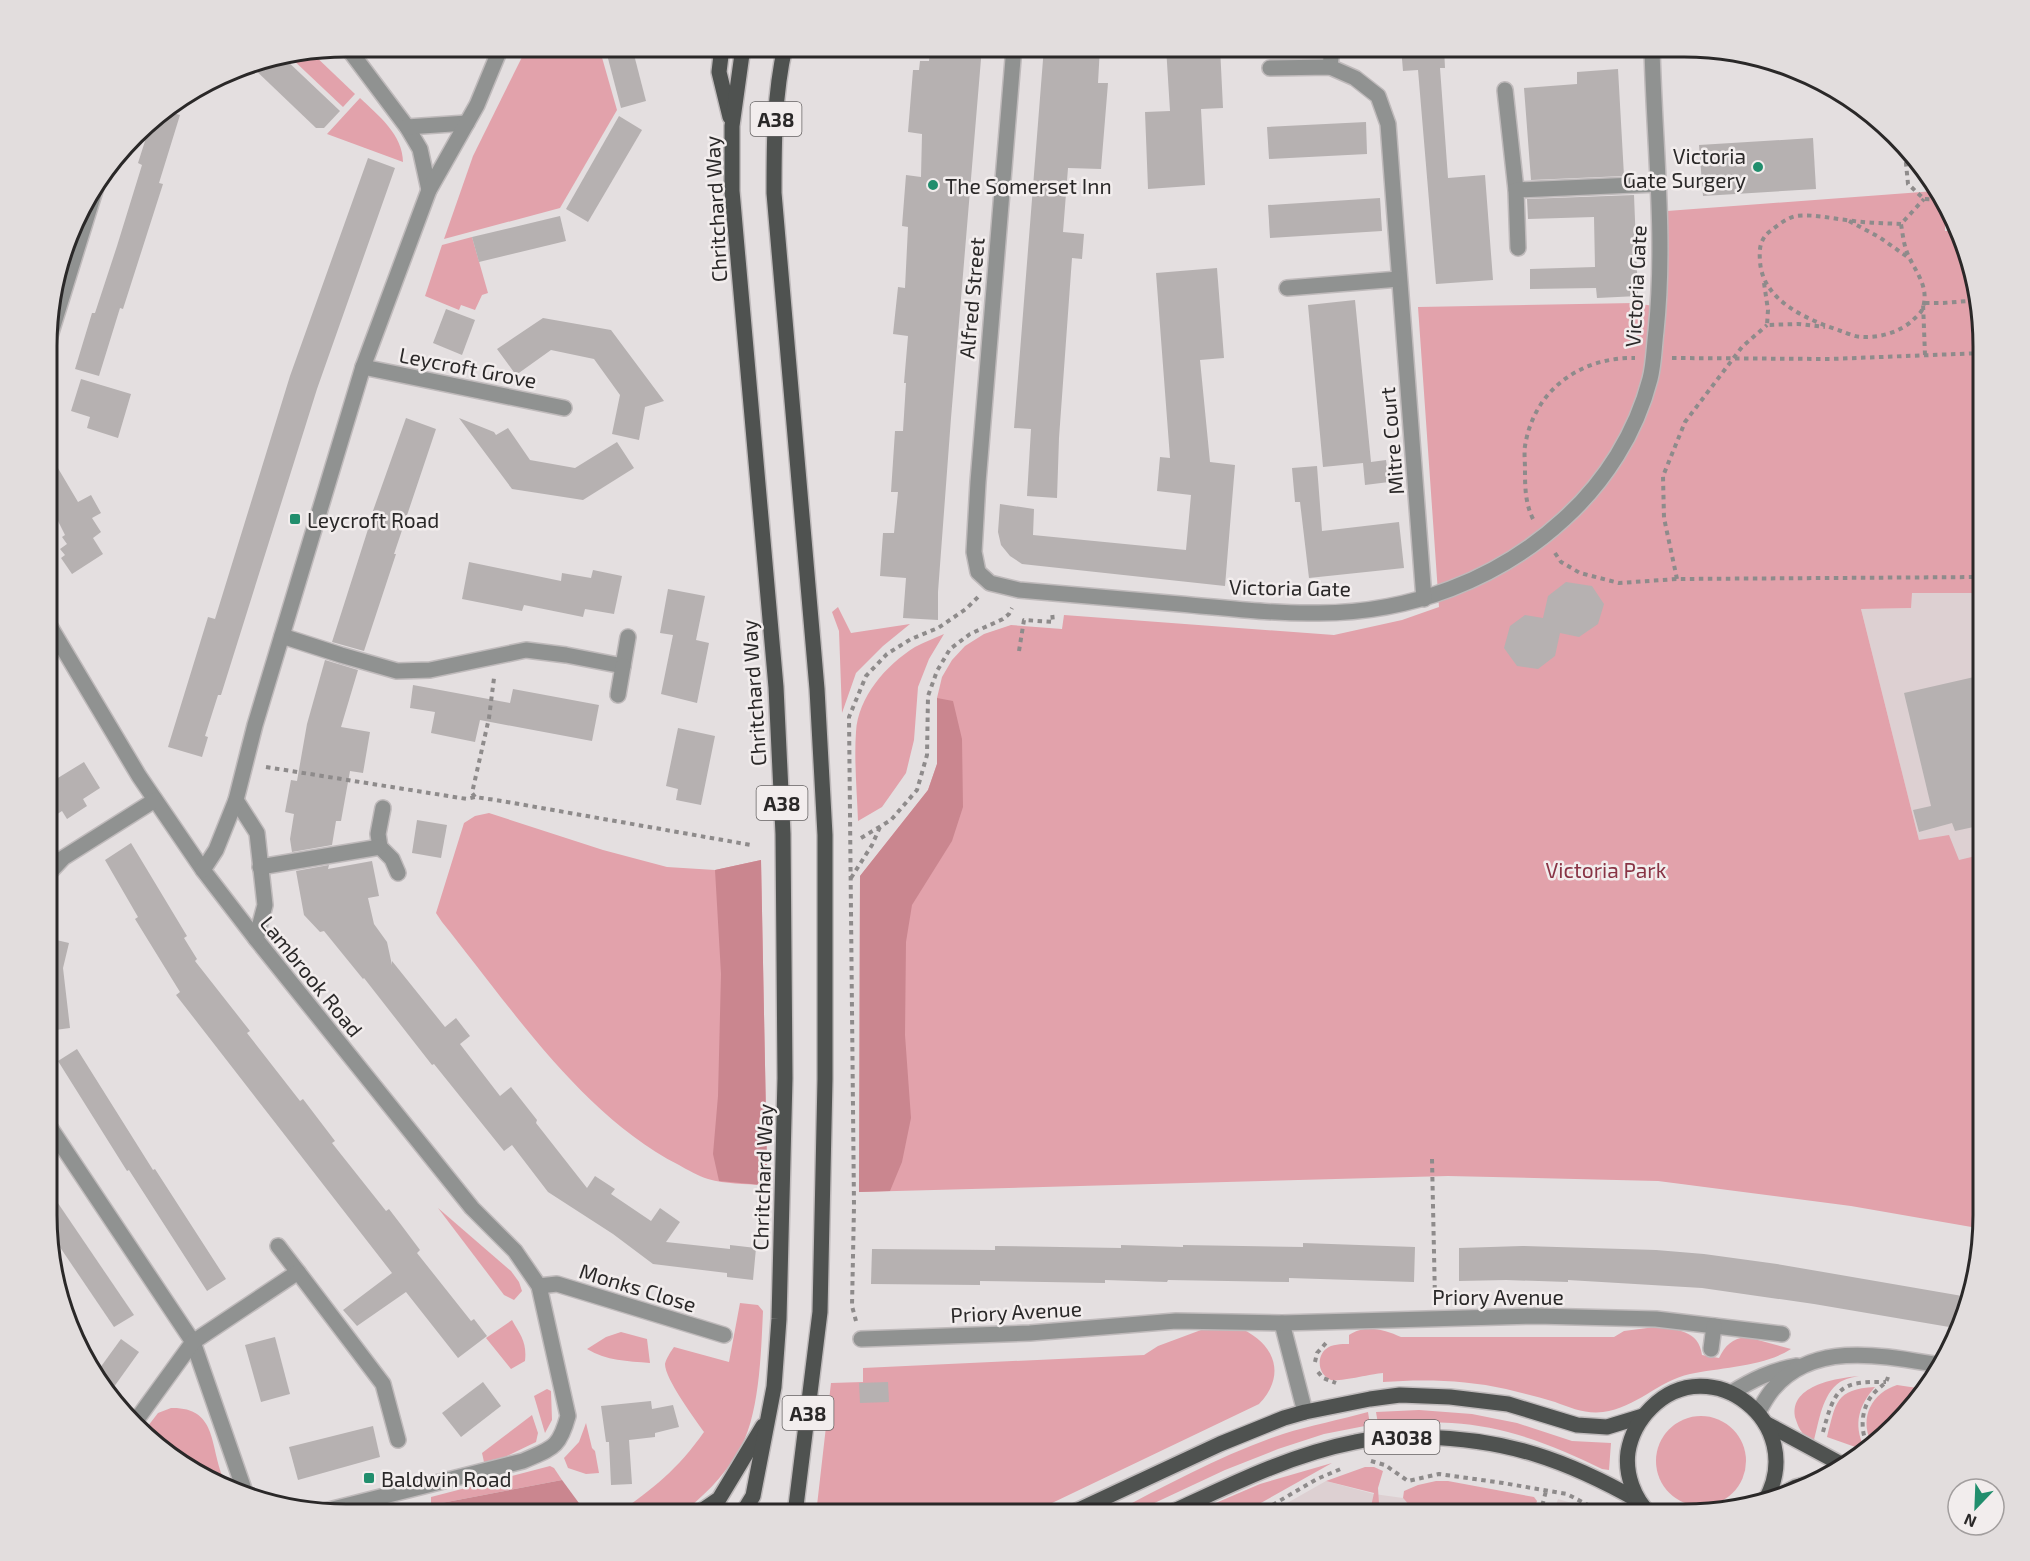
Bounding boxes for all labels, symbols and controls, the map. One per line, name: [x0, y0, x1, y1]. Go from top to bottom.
road number: A38: [750, 102, 802, 136]
street label: Chritchard Way: [699, 135, 731, 283]
place label: Victoria Gate Surgery: [1623, 143, 1746, 192]
marker: Victoria Gate Surgery: [1751, 160, 1765, 174]
place label: The Somerset Inn: [945, 173, 1112, 198]
marker: The Somerset Inn: [926, 178, 940, 192]
street label: Victoria Gate: [1619, 224, 1651, 348]
street label: Alfred Street: [953, 236, 989, 360]
street label: Leycroft Grove: [397, 341, 539, 393]
street label: Mitre Court: [1374, 386, 1408, 496]
place label: Leycroft Road: [307, 507, 439, 532]
marker: Leycroft Road: [288, 512, 302, 526]
street label: Victoria Gate: [1229, 573, 1351, 601]
street label: Chritchard Way: [735, 619, 771, 767]
road number: A38: [756, 786, 808, 820]
park label: Victoria Park: [1546, 857, 1667, 882]
street label: Lambrook Road: [256, 911, 368, 1041]
street label: Chritchard Way: [747, 1103, 777, 1251]
street label: Monks Close: [577, 1257, 699, 1317]
street label: Priory Avenue: [1432, 1284, 1564, 1309]
street label: Priory Avenue: [950, 1295, 1082, 1327]
road number: A38: [782, 1396, 834, 1430]
road number: A3038: [1364, 1420, 1440, 1454]
place label: Baldwin Road: [381, 1466, 512, 1491]
marker: Baldwin Road: [362, 1471, 376, 1485]
north arrow: [1946, 1477, 2006, 1537]
text: N: [1961, 1510, 1979, 1532]

